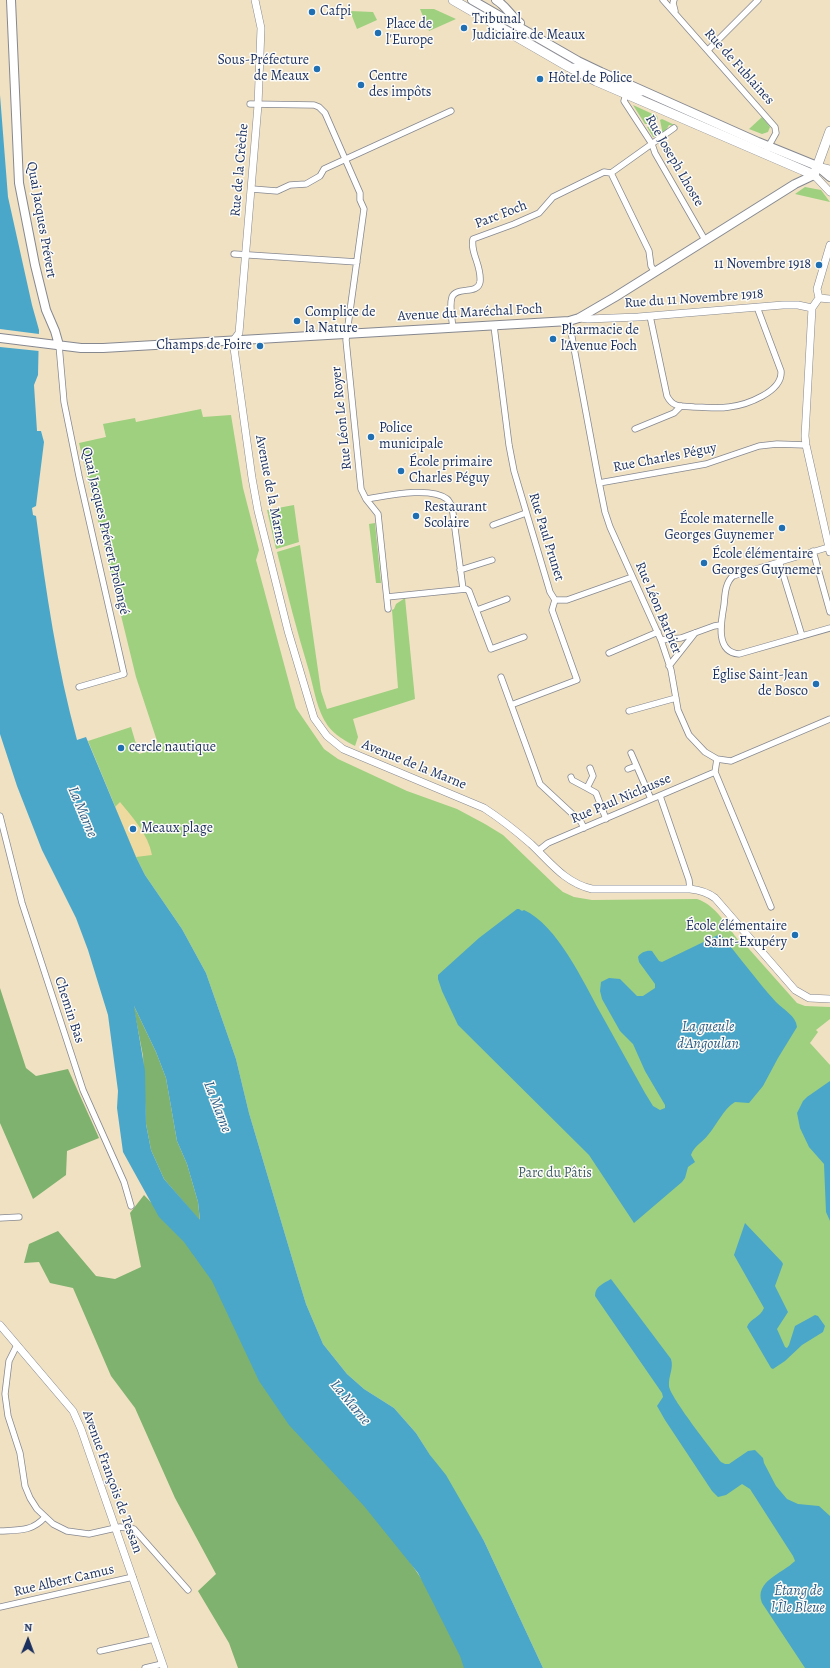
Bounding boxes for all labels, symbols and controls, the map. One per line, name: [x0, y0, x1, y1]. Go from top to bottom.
place label: Cafpi: [320, 4, 351, 20]
marker: Cafpi: [307, 7, 317, 17]
place label: Tribunal Judiciaire de Meaux: [472, 12, 585, 44]
place label: Place de l'Europe: [386, 17, 433, 50]
marker: Tribunal Judiciaire de Meaux: [459, 23, 469, 33]
street label: Rue de Fublaines: [700, 25, 778, 109]
marker: Place de l'Europe: [373, 28, 383, 38]
place label: Sous-Préfecture de Meaux: [217, 53, 309, 86]
marker: Sous-Préfecture de Meaux: [312, 64, 322, 74]
place label: Centre des impôts: [369, 69, 431, 102]
place label: Hôtel de Police: [548, 71, 632, 87]
marker: Hôtel de Police: [535, 74, 545, 84]
marker: Centre des impôts: [356, 80, 366, 90]
street label: Rue Joseph Lhoste: [641, 112, 707, 210]
street label: Rue de la Crèche: [228, 123, 252, 217]
street label: Quai Jacques Prévert: [23, 161, 59, 279]
street label: Parc Foch: [472, 197, 530, 233]
place label: 11 Novembre 1918: [714, 257, 811, 273]
marker: 11 Novembre 1918: [814, 260, 824, 270]
street label: Rue du 11 Novembre 1918: [624, 286, 764, 312]
street label: Avenue du Maréchal Foch: [397, 301, 543, 325]
place label: Complice de la Nature: [305, 305, 375, 338]
marker: Complice de la Nature: [292, 316, 302, 326]
place label: Pharmacie de l'Avenue Foch: [561, 323, 639, 356]
marker: Pharmacie de l'Avenue Foch: [548, 334, 558, 344]
place label: Champs de Foire: [156, 338, 252, 354]
marker: Champs de Foire: [255, 341, 265, 351]
street label: Rue Léon Le Royer: [328, 365, 356, 471]
place label: Police municipale: [379, 421, 443, 454]
marker: Police municipale: [366, 432, 376, 442]
street label: Avenue de la Marne: [251, 434, 289, 546]
street label: Rue Charles Péguy: [612, 440, 718, 476]
street label: Quai Jacques Prévert Prolongé: [78, 445, 132, 617]
place label: École primaire Charles Péguy: [409, 455, 492, 488]
marker: École primaire Charles Péguy: [396, 466, 406, 476]
street label: Rue Paul Prunet: [525, 491, 567, 583]
place label: Restaurant Scolaire: [424, 500, 487, 532]
marker: Restaurant Scolaire: [411, 511, 421, 521]
place label: École maternelle Georges Guynemer: [665, 512, 774, 544]
marker: École maternelle Georges Guynemer: [777, 523, 787, 533]
place label: École élémentaire Georges Guynemer: [712, 547, 821, 580]
marker: École élémentaire Georges Guynemer: [699, 558, 709, 568]
street label: Rue Léon Barbier: [631, 559, 685, 657]
place label: Église Saint-Jean de Bosco: [712, 668, 808, 700]
marker: Église Saint-Jean de Bosco: [811, 679, 821, 689]
street label: Avenue de la Marne: [359, 736, 469, 794]
place label: cercle nautique: [129, 740, 216, 756]
marker: cercle nautique: [116, 743, 126, 753]
street label: Rue Paul Niclausse: [568, 770, 674, 828]
water label: La Marne: [63, 784, 101, 840]
place label: Meaux plage: [141, 821, 213, 837]
marker: Meaux plage: [128, 824, 138, 834]
place label: École élémentaire Saint-Exupéry: [686, 919, 787, 952]
marker: École élémentaire Saint-Exupéry: [790, 930, 800, 940]
street label: Chemin Bas: [50, 975, 88, 1045]
water label: La gueule d'Angoulan: [677, 1018, 739, 1053]
water label: La Marne: [199, 1079, 235, 1135]
park label: Parc du Pâtis: [518, 1166, 592, 1182]
water label: La Marne: [326, 1377, 374, 1429]
street label: Avenue François de Tessan: [78, 1408, 146, 1556]
street label: Rue Albert Camus: [12, 1561, 116, 1601]
water label: Étang de l'Île Bleue: [771, 1582, 825, 1617]
north arrow: [8, 1620, 48, 1660]
text: N: [24, 1620, 32, 1635]

